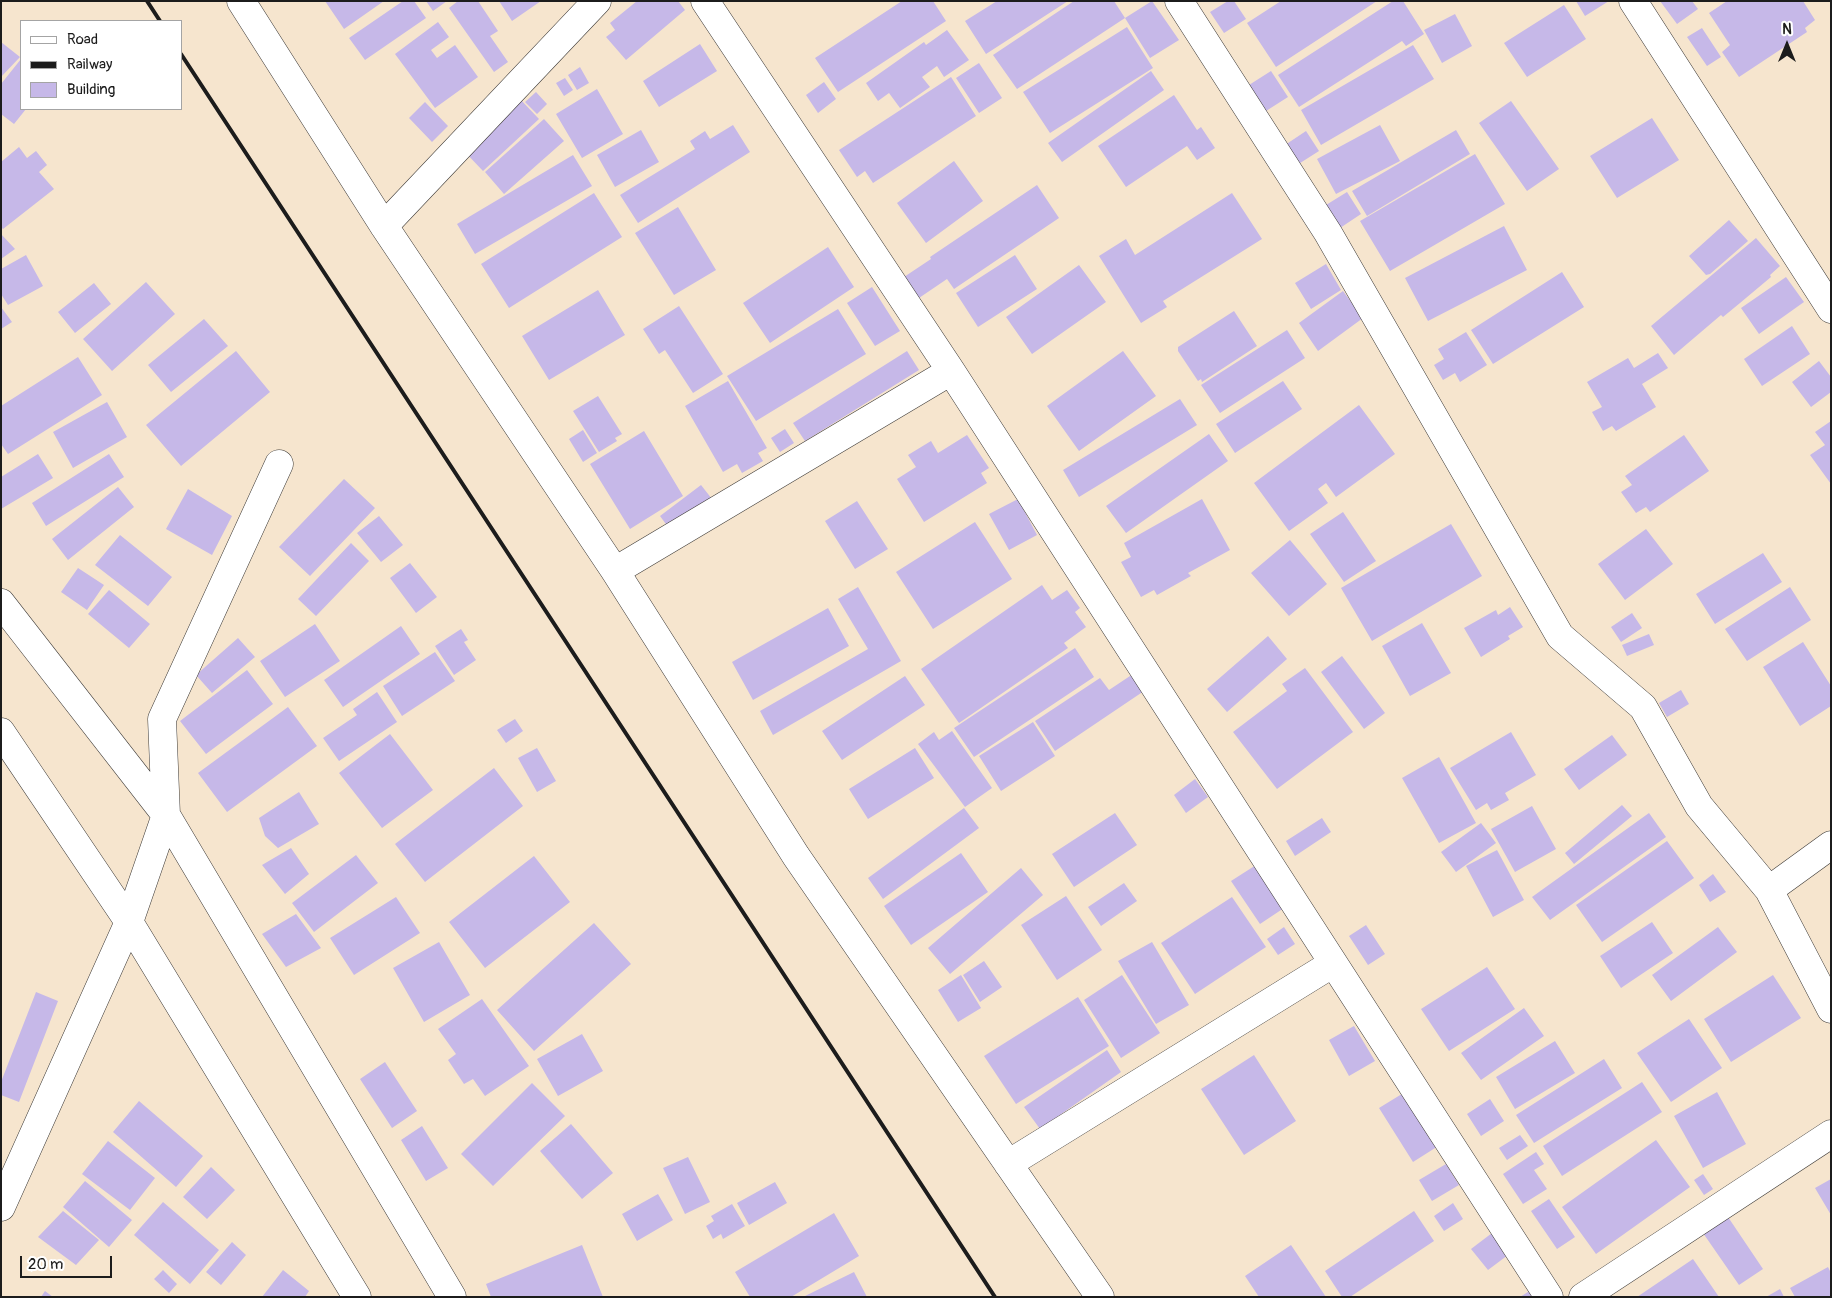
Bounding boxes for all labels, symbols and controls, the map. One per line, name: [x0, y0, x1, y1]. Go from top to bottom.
legend: [20, 20, 182, 110]
north arrow: [1762, 20, 1812, 70]
text: N: [1782, 21, 1792, 38]
text: Road: [67, 30, 98, 49]
text: Railway: [67, 55, 112, 74]
text: Building: [67, 80, 115, 99]
scale bar: [22, 1246, 115, 1278]
text: 20 m: [28, 1255, 63, 1274]

